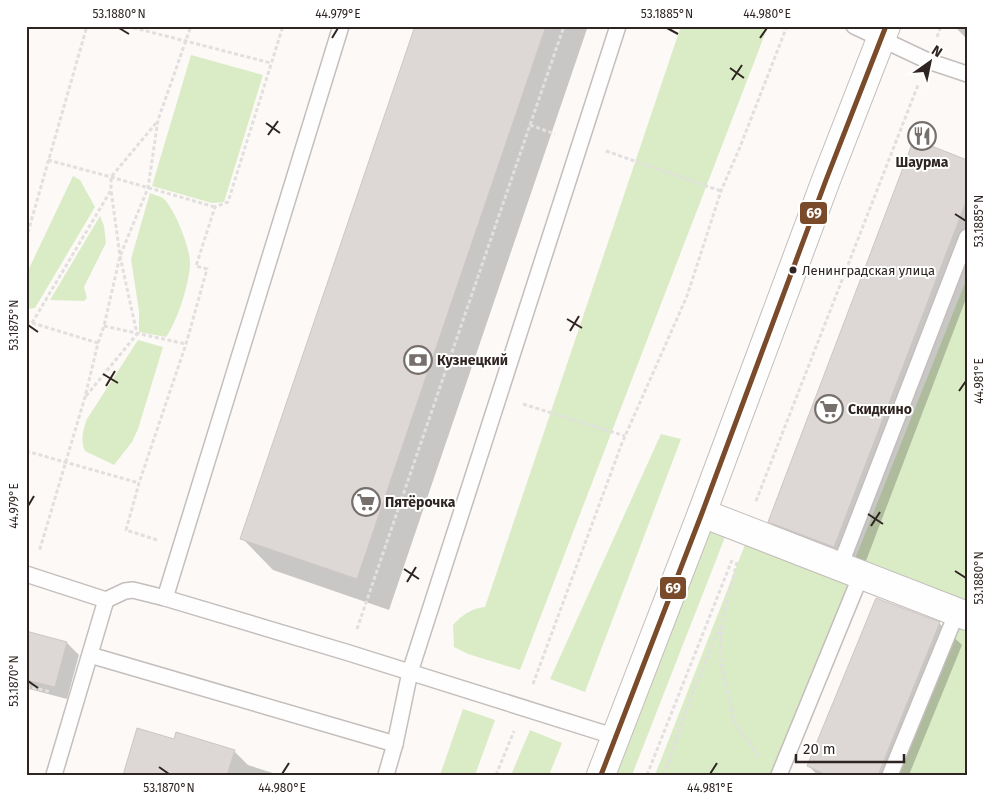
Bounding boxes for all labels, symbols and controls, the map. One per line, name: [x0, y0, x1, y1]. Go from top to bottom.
text: 53.1880°N: [92, 7, 146, 21]
text: 44.979°E: [315, 7, 361, 21]
text: 53.1885°N: [641, 7, 693, 21]
text: 44.980°E: [743, 7, 791, 21]
north arrow: [906, 38, 956, 88]
text: N: [928, 42, 945, 61]
restaurant icon: Шаурма: [907, 121, 937, 151]
place label: Шаурма: [896, 154, 949, 171]
text: 53.1885°N: [972, 195, 986, 247]
line badge: 69: [799, 201, 828, 225]
text: 69: [806, 205, 822, 222]
place label: Ленинградская улица: [802, 263, 935, 278]
marker: Ленинградская улица: [788, 265, 798, 275]
text: 53.1875°N: [7, 300, 21, 350]
bank icon: Кузнецкий: [403, 345, 433, 375]
place label: Кузнецкий: [437, 352, 508, 369]
text: 44.981°E: [972, 358, 986, 404]
supermarket icon: Скидкино: [814, 394, 844, 424]
place label: Скидкино: [848, 401, 912, 418]
text: 44.979°E: [7, 483, 21, 529]
supermarket icon: Пятёрочка: [351, 487, 381, 517]
place label: Пятёрочка: [385, 494, 456, 511]
text: 53.1880°N: [972, 551, 986, 605]
line badge: 69: [659, 576, 687, 600]
text: 69: [665, 580, 681, 597]
text: 53.1870°N: [7, 655, 21, 707]
scale bar: [796, 731, 903, 763]
text: 20 m: [803, 740, 836, 758]
text: 53.1870°N: [143, 781, 195, 795]
text: 44.980°E: [258, 781, 306, 795]
text: 44.981°E: [687, 781, 733, 795]

